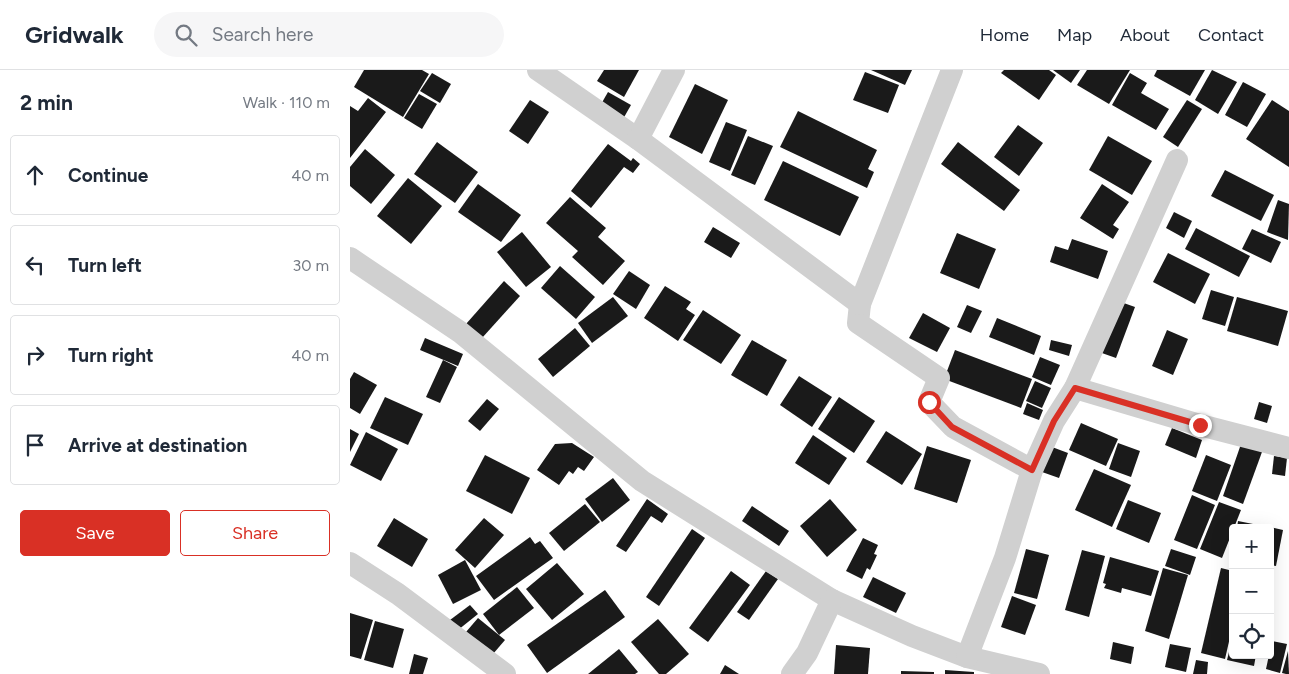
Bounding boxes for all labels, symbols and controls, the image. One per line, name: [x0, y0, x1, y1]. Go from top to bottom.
search box: [154, 12, 504, 57]
text: Gridwalk: [25, 20, 124, 49]
icon: search: [172, 21, 200, 49]
text: Search here: [212, 23, 313, 46]
text: Home: [980, 24, 1029, 46]
text: Map: [1057, 24, 1092, 46]
text: About: [1120, 24, 1170, 46]
text: Contact: [1198, 24, 1264, 46]
text: 2 min: [20, 90, 73, 115]
text: Walk · 110 m: [243, 93, 330, 112]
icon: ahead: [21, 161, 49, 189]
text: Continue: [68, 164, 148, 187]
text: 40 m: [291, 166, 329, 185]
icon: left: [21, 251, 49, 279]
text: Turn left: [68, 254, 142, 277]
text: 30 m: [292, 256, 329, 275]
icon: right: [21, 341, 49, 369]
text: Turn right: [68, 344, 154, 367]
text: 40 m: [291, 346, 329, 365]
route start: [918, 391, 941, 414]
route end: [1189, 414, 1212, 437]
icon: arrive: [21, 431, 49, 459]
text: Arrive at destination: [68, 434, 247, 457]
button: Save: [20, 510, 170, 556]
button: Share: [180, 510, 330, 556]
map controls: [1229, 524, 1274, 659]
button: +: [1229, 524, 1274, 569]
button: −: [1229, 569, 1274, 614]
button: locate: [1229, 614, 1274, 659]

